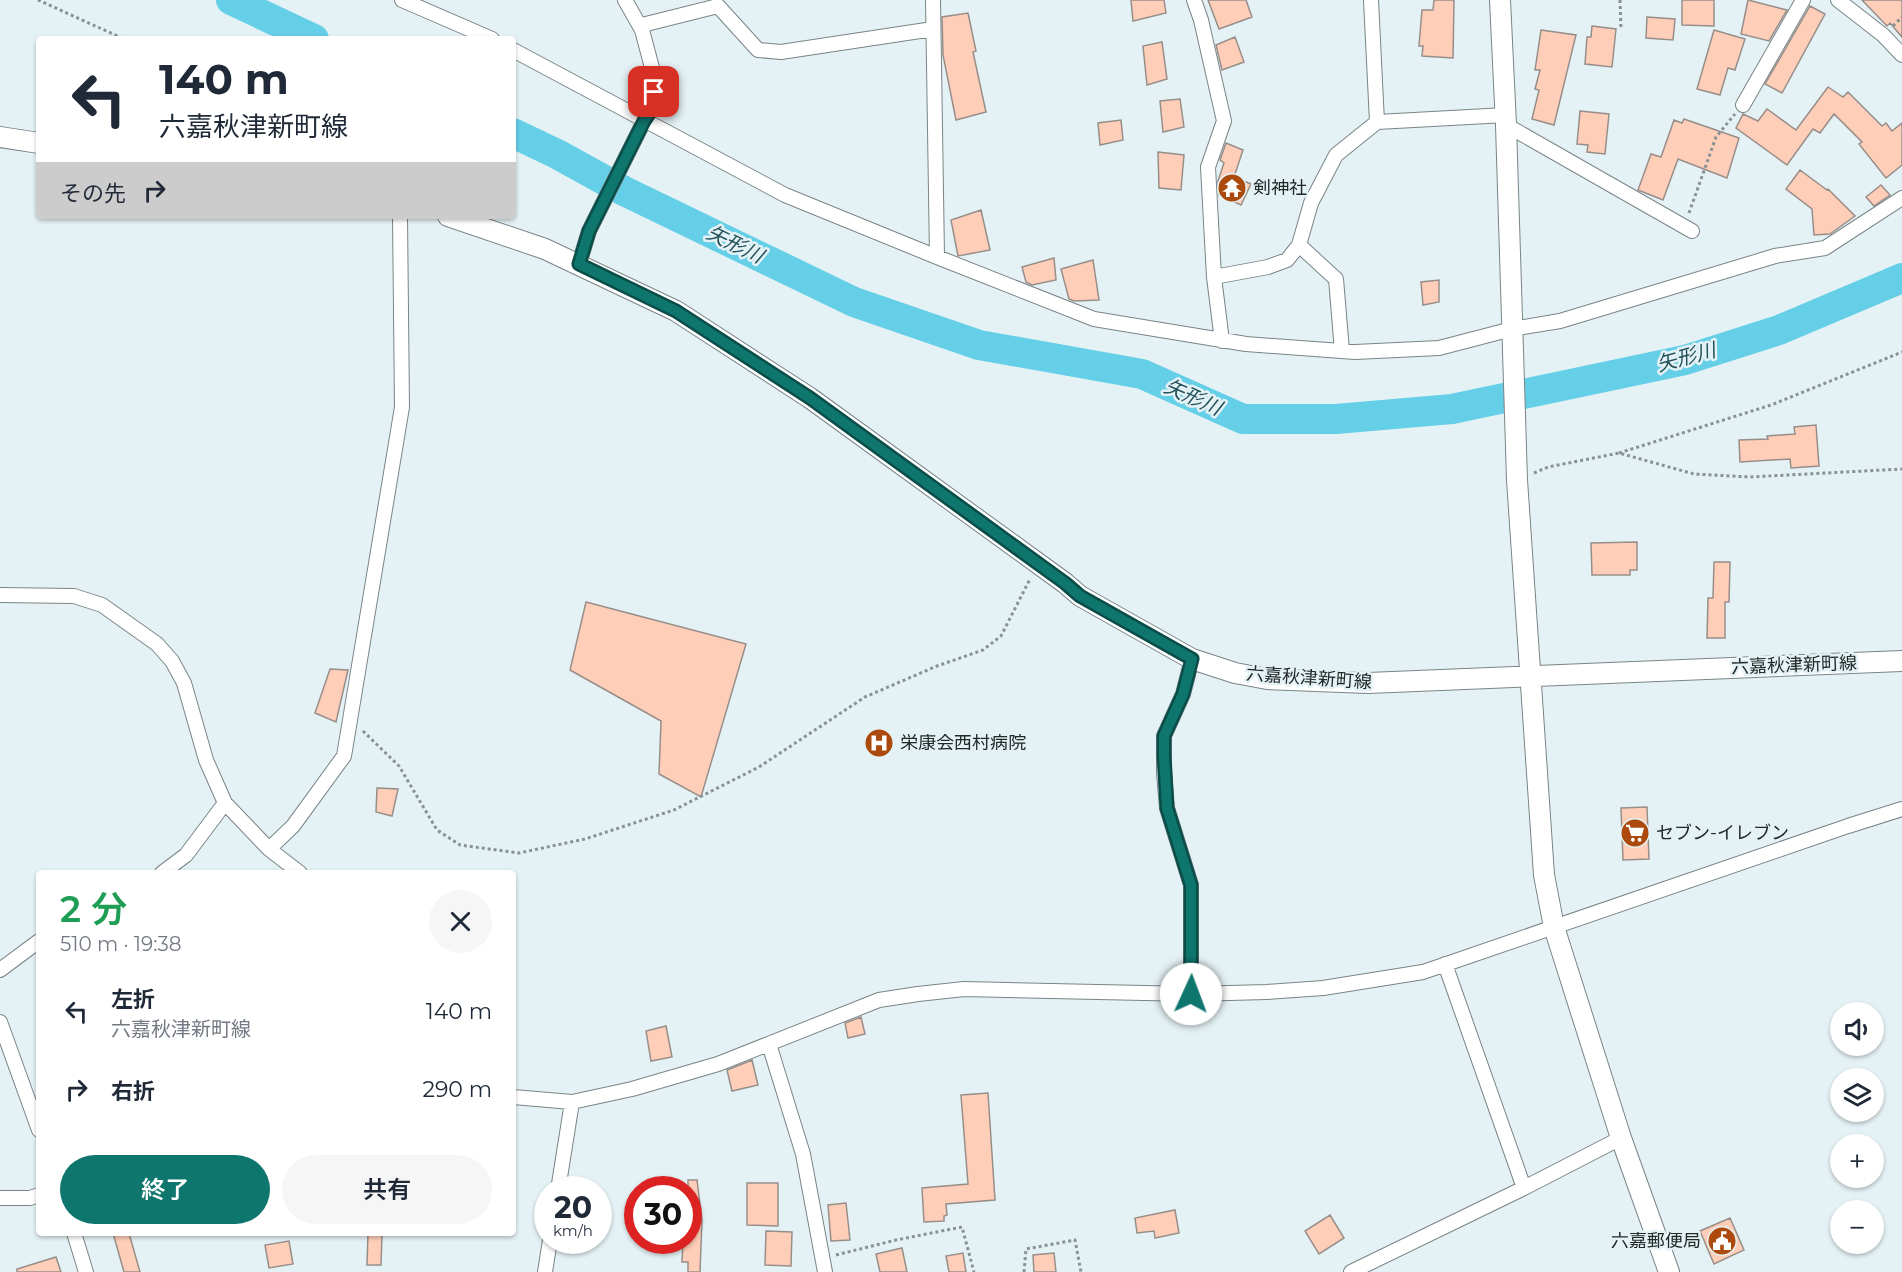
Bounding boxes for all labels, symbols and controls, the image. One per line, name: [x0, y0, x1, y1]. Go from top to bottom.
text: 140 m: [159, 53, 289, 105]
icon: left: [60, 60, 138, 138]
pin: [628, 66, 679, 117]
icon: arrive: [637, 75, 670, 108]
text: 六嘉秋津新町線: [159, 110, 348, 143]
temple icon: 剣神社: [1216, 172, 1248, 204]
icon: right: [138, 174, 171, 207]
place label: 剣神社: [1253, 177, 1307, 199]
text: その先: [60, 180, 126, 207]
water label: 矢形川: [703, 220, 769, 269]
water label: 矢形川: [1654, 337, 1720, 376]
water label: 矢形川: [1161, 374, 1227, 421]
street label: 六嘉秋津新町線: [1731, 652, 1857, 678]
street label: 六嘉秋津新町線: [1245, 663, 1373, 693]
hospital icon: 栄康会西村病院: [863, 727, 895, 759]
place label: 栄康会西村病院: [900, 732, 1026, 754]
supermarket icon: セブン-イレブン: [1619, 817, 1651, 849]
place label: セブン-イレブン: [1656, 822, 1789, 844]
text: 2 分: [60, 887, 127, 931]
button: close: [429, 890, 492, 953]
text: 510 m · 19:38: [60, 932, 181, 956]
position arrow: [1159, 962, 1223, 1026]
text: 左折: [111, 986, 155, 1013]
icon: left: [60, 995, 93, 1028]
text: 140 m: [426, 998, 492, 1025]
map controls: [1830, 1002, 1884, 1254]
button: sound: [1830, 1002, 1884, 1056]
text: 六嘉秋津新町線: [111, 1017, 251, 1041]
button: layers: [1830, 1068, 1884, 1122]
icon: right: [60, 1073, 93, 1106]
text: 290 m: [422, 1076, 492, 1103]
text: 右折: [111, 1078, 155, 1105]
button: +: [1830, 1134, 1884, 1188]
button: 終了: [60, 1155, 270, 1224]
button: 共有: [282, 1155, 492, 1224]
speed limit sign: 30: [624, 1176, 702, 1254]
text: 20: [554, 1189, 592, 1226]
button: −: [1830, 1200, 1884, 1254]
text: km/h: [553, 1221, 593, 1240]
public building icon: 六嘉郵便局: [1706, 1225, 1738, 1257]
place label: 六嘉郵便局: [1611, 1230, 1701, 1252]

